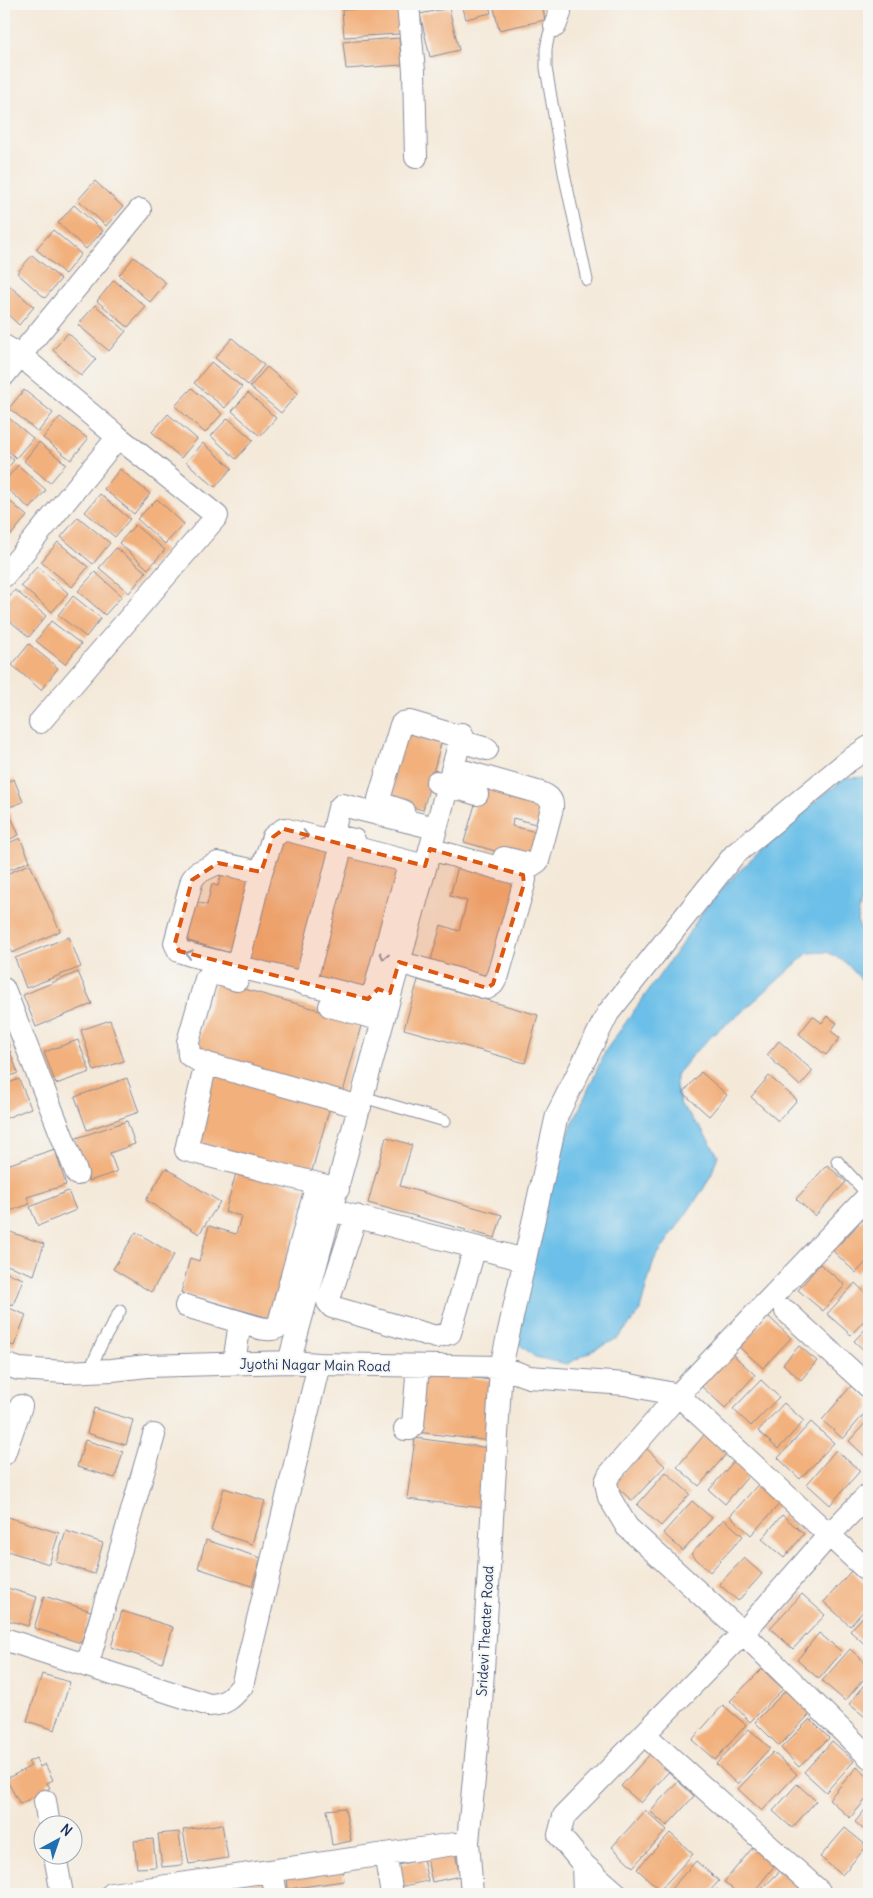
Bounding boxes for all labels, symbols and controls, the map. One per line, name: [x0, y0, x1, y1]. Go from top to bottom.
one-way arrow: [301, 829, 309, 839]
one-way arrow: [185, 949, 193, 959]
one-way arrow: [379, 951, 390, 960]
street label: Jyothi Nagar Main Road: [239, 1355, 391, 1375]
street label: Sridevi Theater Road: [473, 1565, 497, 1697]
north arrow: [32, 1816, 82, 1866]
text: N: [57, 1820, 76, 1840]

